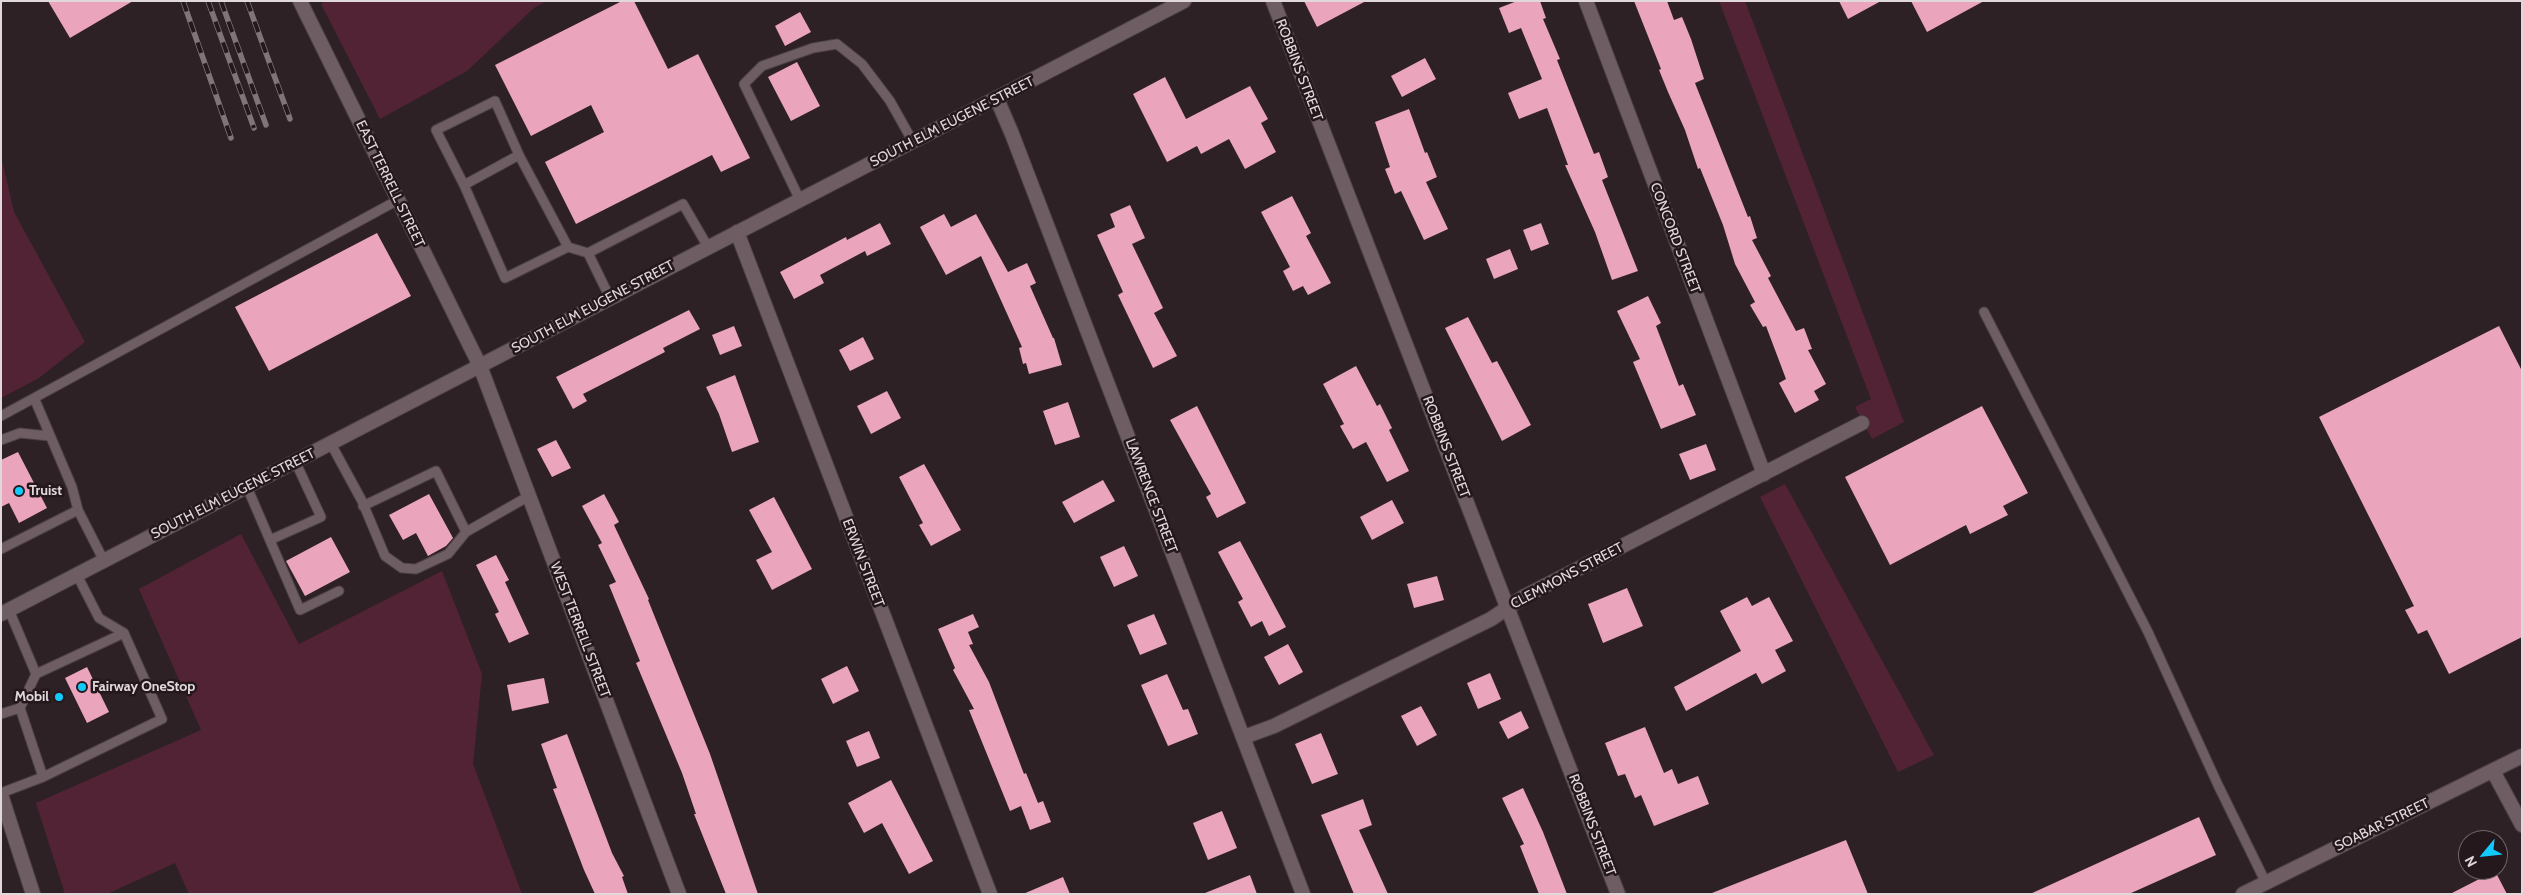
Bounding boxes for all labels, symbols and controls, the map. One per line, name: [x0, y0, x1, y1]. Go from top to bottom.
street label: ROBBINS STREET: [1272, 17, 1326, 123]
street label: SOUTH ELM EUGENE STREET: [867, 73, 1037, 171]
street label: EAST TERRELL STREET: [352, 118, 428, 250]
street label: CONCORD STREET: [1646, 180, 1704, 296]
street label: SOUTH ELM EUGENE STREET: [509, 257, 677, 357]
street label: ROBBINS STREET: [1419, 394, 1473, 500]
street label: LAWRENCE STREET: [1121, 437, 1181, 555]
street label: SOUTH ELM EUGENE STREET: [148, 445, 318, 543]
place label: Truist: [29, 483, 62, 499]
marker: Truist: [13, 485, 25, 497]
street label: ERWIN STREET: [838, 517, 888, 609]
street label: CLEMMONS STREET: [1508, 539, 1626, 613]
street label: WEST TERRELL STREET: [546, 560, 614, 700]
place label: Fairway OneStop: [92, 679, 195, 695]
marker: Fairway OneStop: [76, 681, 88, 693]
place label: Mobil: [15, 689, 49, 705]
marker: Mobil: [53, 691, 65, 703]
street label: ROBBINS STREET: [1565, 772, 1619, 878]
street label: SOABAR STREET: [2332, 795, 2432, 855]
north arrow: [2458, 830, 2508, 880]
text: N: [2460, 853, 2481, 870]

